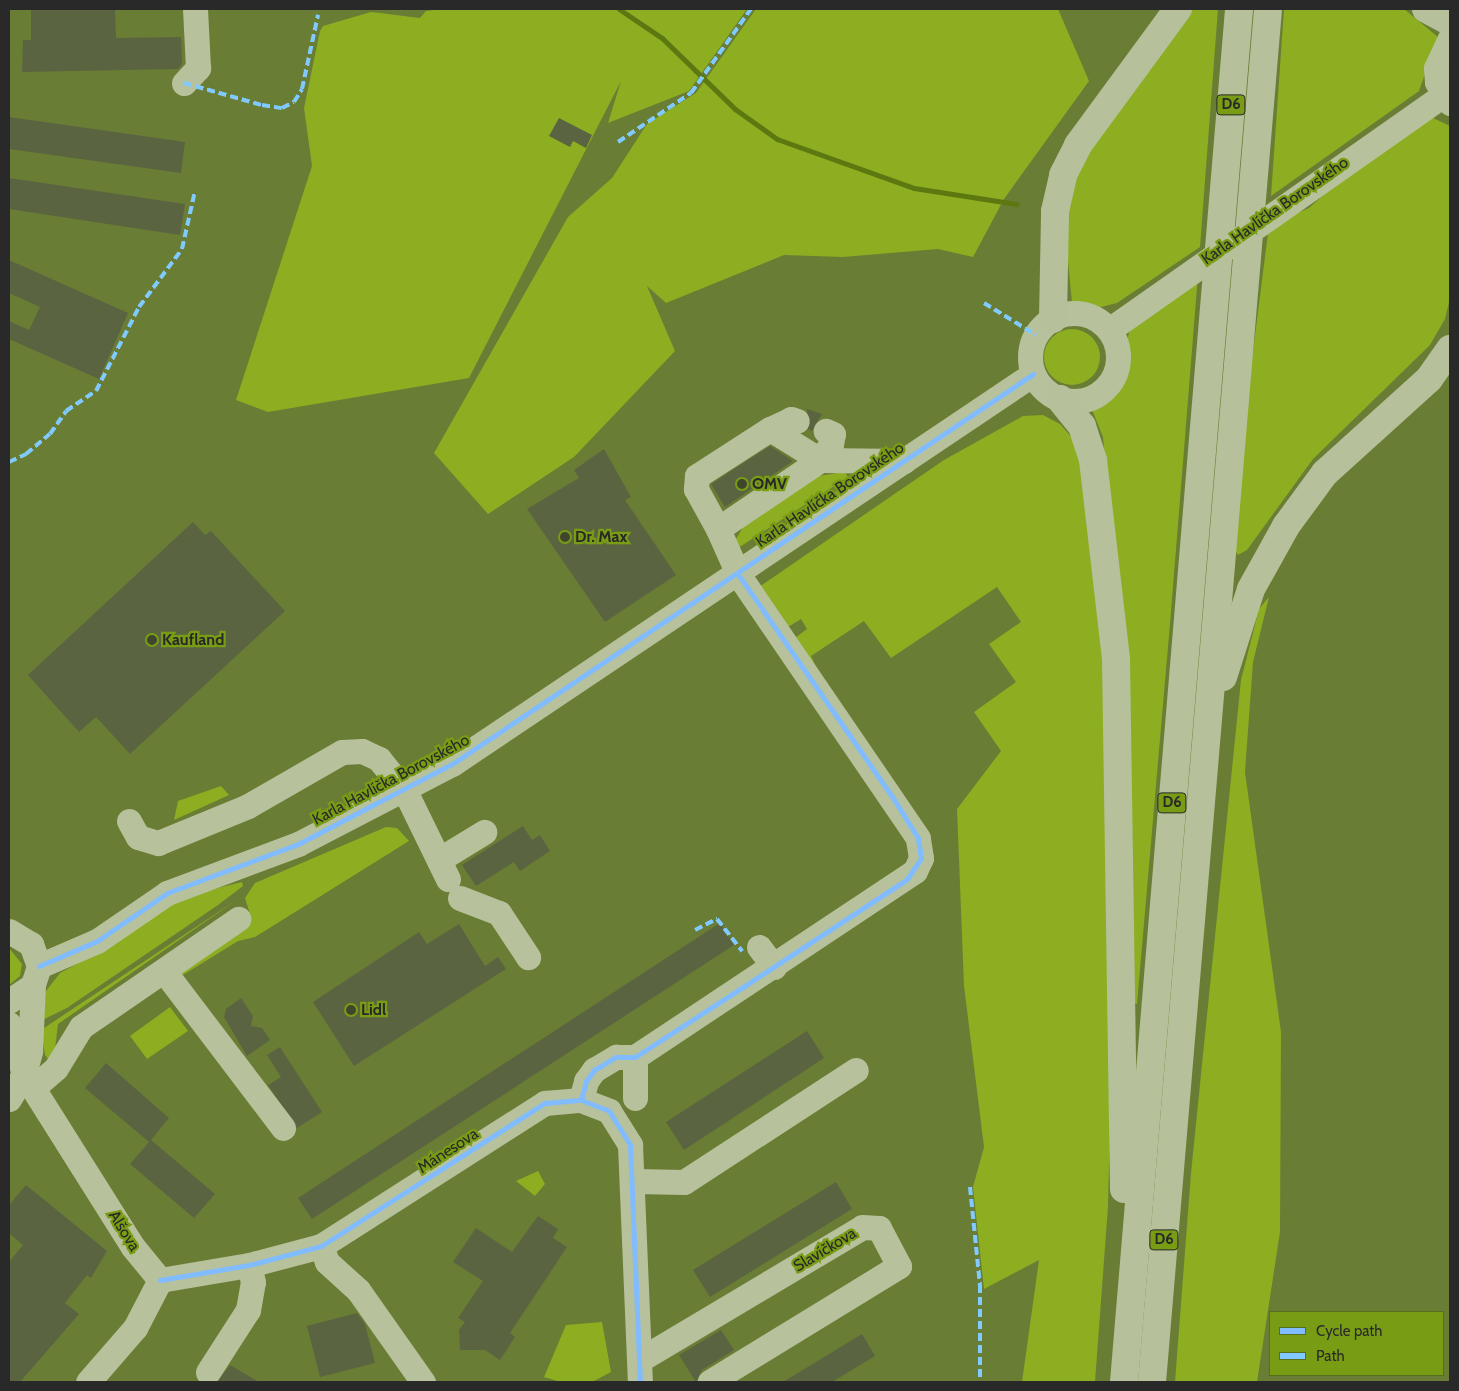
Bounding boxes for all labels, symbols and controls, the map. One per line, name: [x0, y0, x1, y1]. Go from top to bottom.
road number: D6: [1216, 92, 1246, 118]
street label: Karla Havlíčka Borovského: [1198, 153, 1352, 269]
street label: Karla Havlíčka Borovského: [752, 438, 908, 552]
place label: OMV: [752, 474, 787, 494]
marker: OMV: [736, 478, 748, 490]
place label: Dr. Max: [575, 527, 627, 547]
marker: Dr. Max: [559, 531, 571, 543]
place label: Kaufland: [162, 630, 224, 650]
marker: Kaufland: [146, 634, 158, 646]
street label: Karla Havlíčka Borovského: [309, 730, 473, 830]
road number: D6: [1157, 790, 1187, 816]
place label: Lidl: [361, 1000, 386, 1020]
marker: Lidl: [345, 1004, 357, 1016]
street label: Mánesova: [414, 1124, 482, 1178]
street label: Alšova: [104, 1207, 144, 1255]
street label: Slavíčkova: [790, 1224, 860, 1276]
road number: D6: [1149, 1228, 1179, 1252]
legend: [1269, 1311, 1444, 1376]
text: Cycle path: [1316, 1322, 1382, 1340]
text: Path: [1316, 1347, 1345, 1365]

